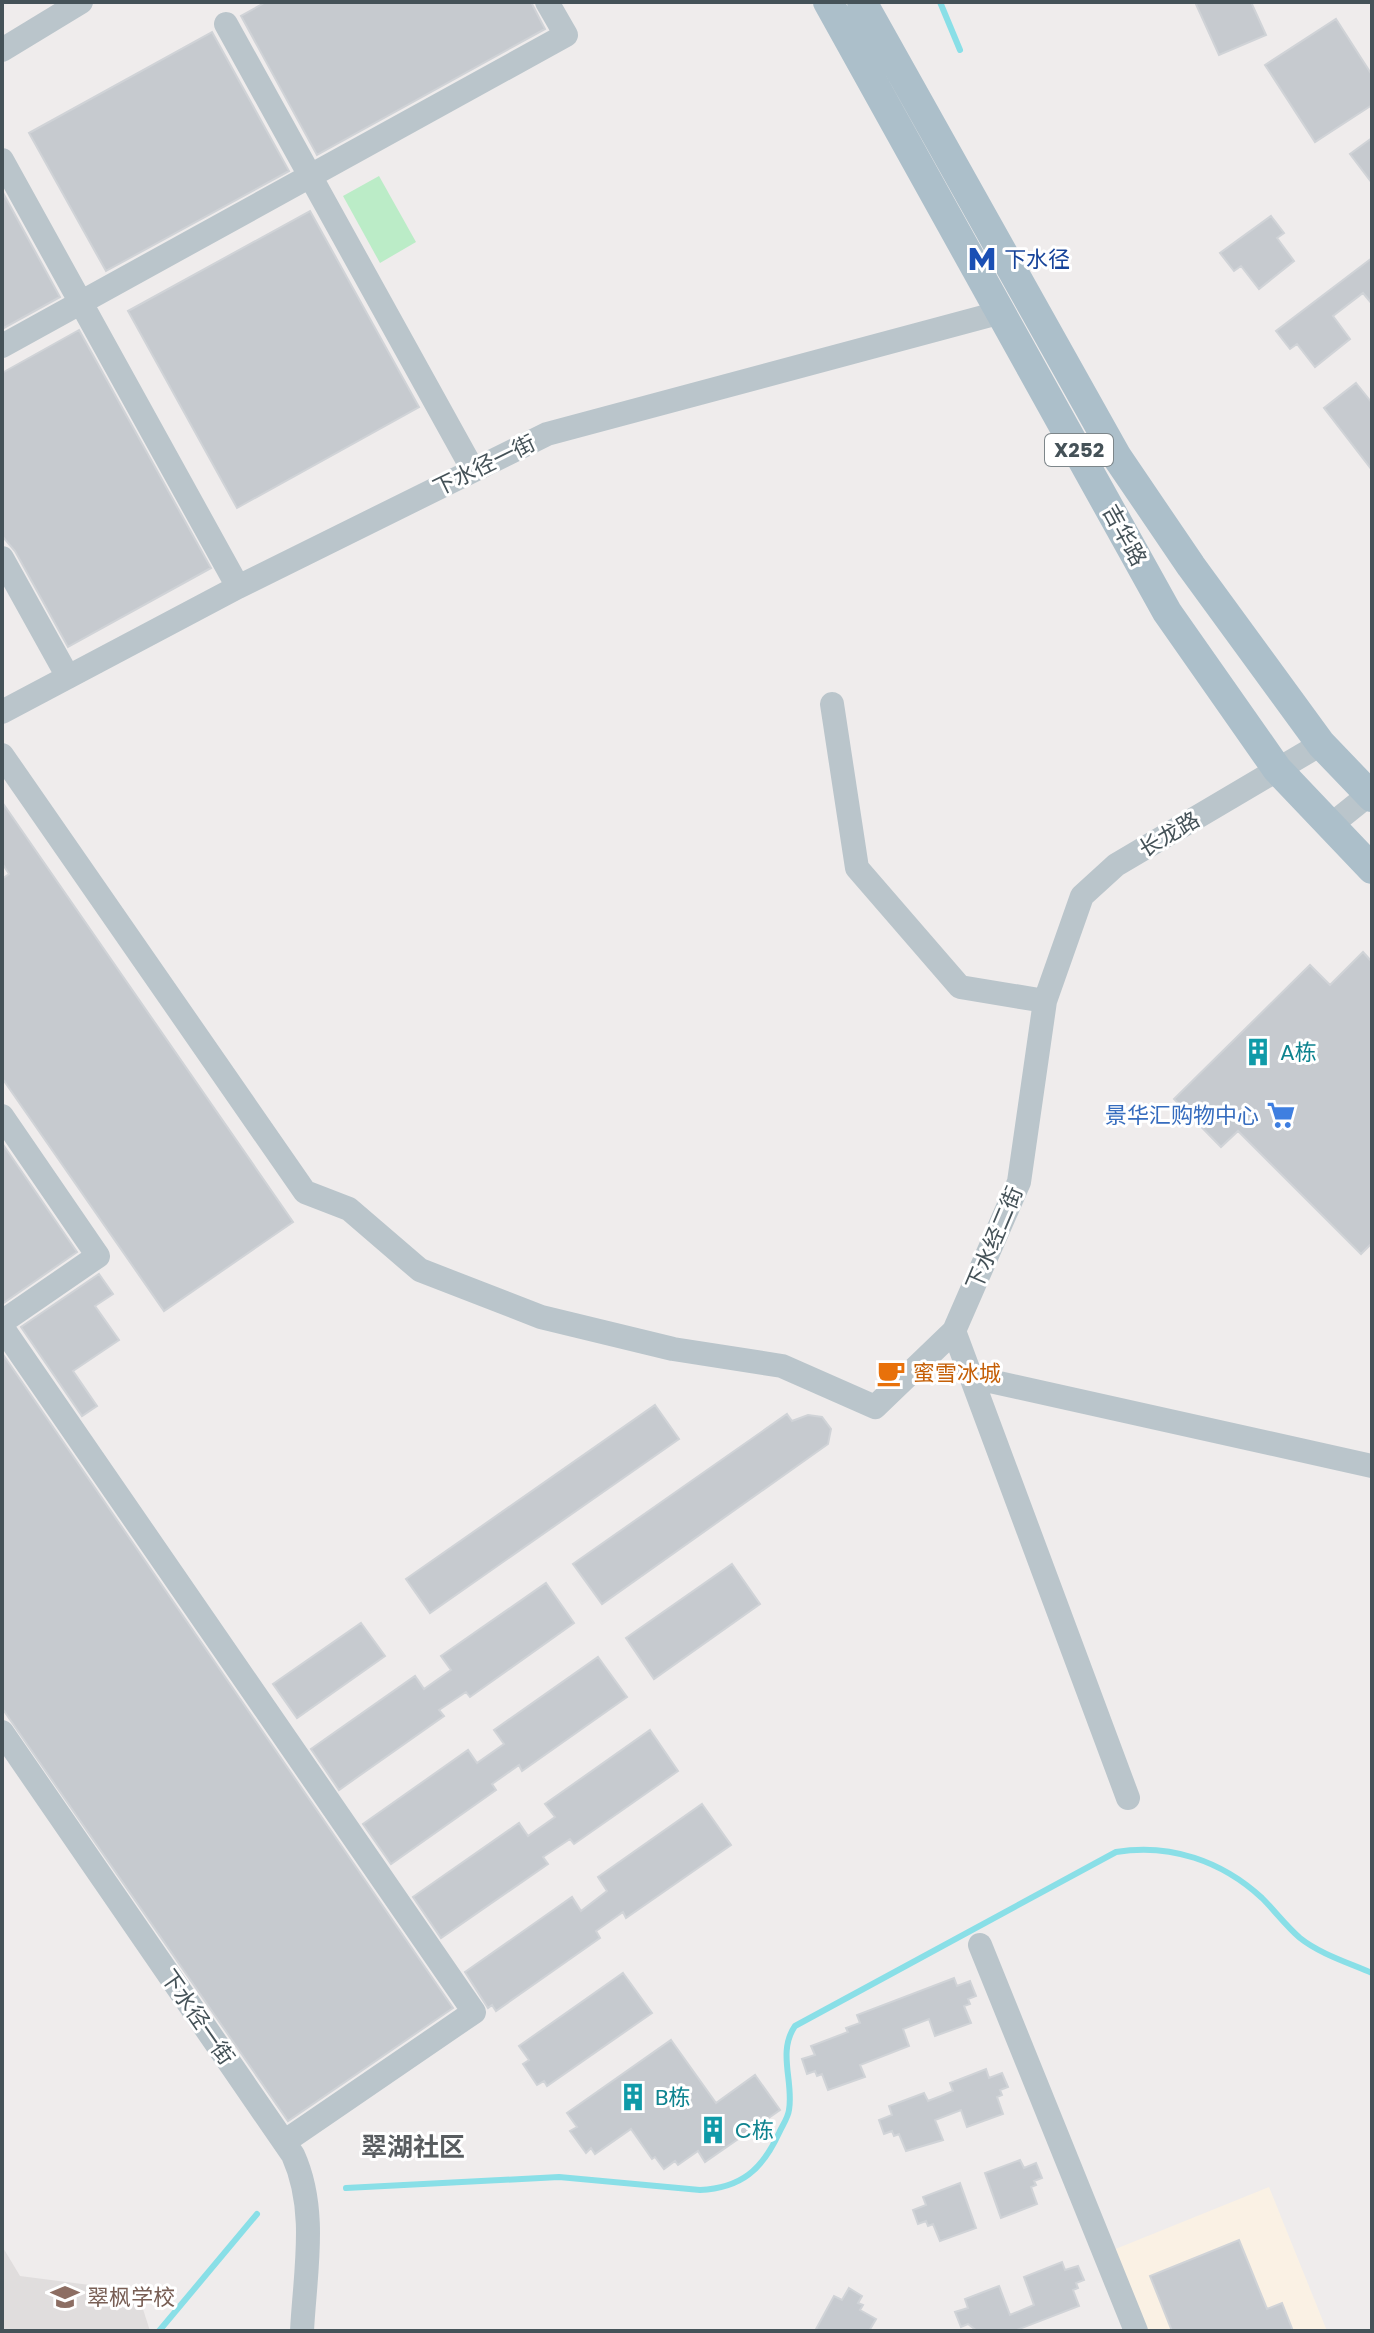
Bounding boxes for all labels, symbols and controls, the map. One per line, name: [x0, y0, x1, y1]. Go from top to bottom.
metro station icon: 下水径: [967, 244, 997, 274]
place label: 下水径: [1004, 244, 1070, 275]
street label: 下水径一街: [428, 427, 540, 503]
road number: X252: [1045, 434, 1113, 466]
street label: 吉华路: [1095, 499, 1154, 572]
street label: 长龙路: [1133, 804, 1206, 865]
building icon: A栋: [1243, 1037, 1273, 1067]
place label: A栋: [1280, 1037, 1317, 1068]
place label: 景华汇购物中心: [1105, 1100, 1259, 1131]
supermarket icon: 景华汇购物中心: [1266, 1100, 1296, 1130]
street label: 下水经二街: [959, 1182, 1030, 1295]
cafe icon: 蜜雪冰城: [876, 1358, 906, 1388]
place label: 蜜雪冰城: [913, 1358, 1001, 1389]
street label: 下水径一街: [153, 1963, 242, 2071]
building icon: B栋: [618, 2082, 648, 2112]
place label: B栋: [655, 2082, 691, 2113]
building icon: C栋: [698, 2115, 728, 2145]
place label: C栋: [735, 2115, 774, 2146]
district label: 翠湖社区: [361, 2129, 465, 2165]
school or university icon: 翠枫学校: [50, 2282, 80, 2312]
place label: 翠枫学校: [87, 2282, 175, 2313]

